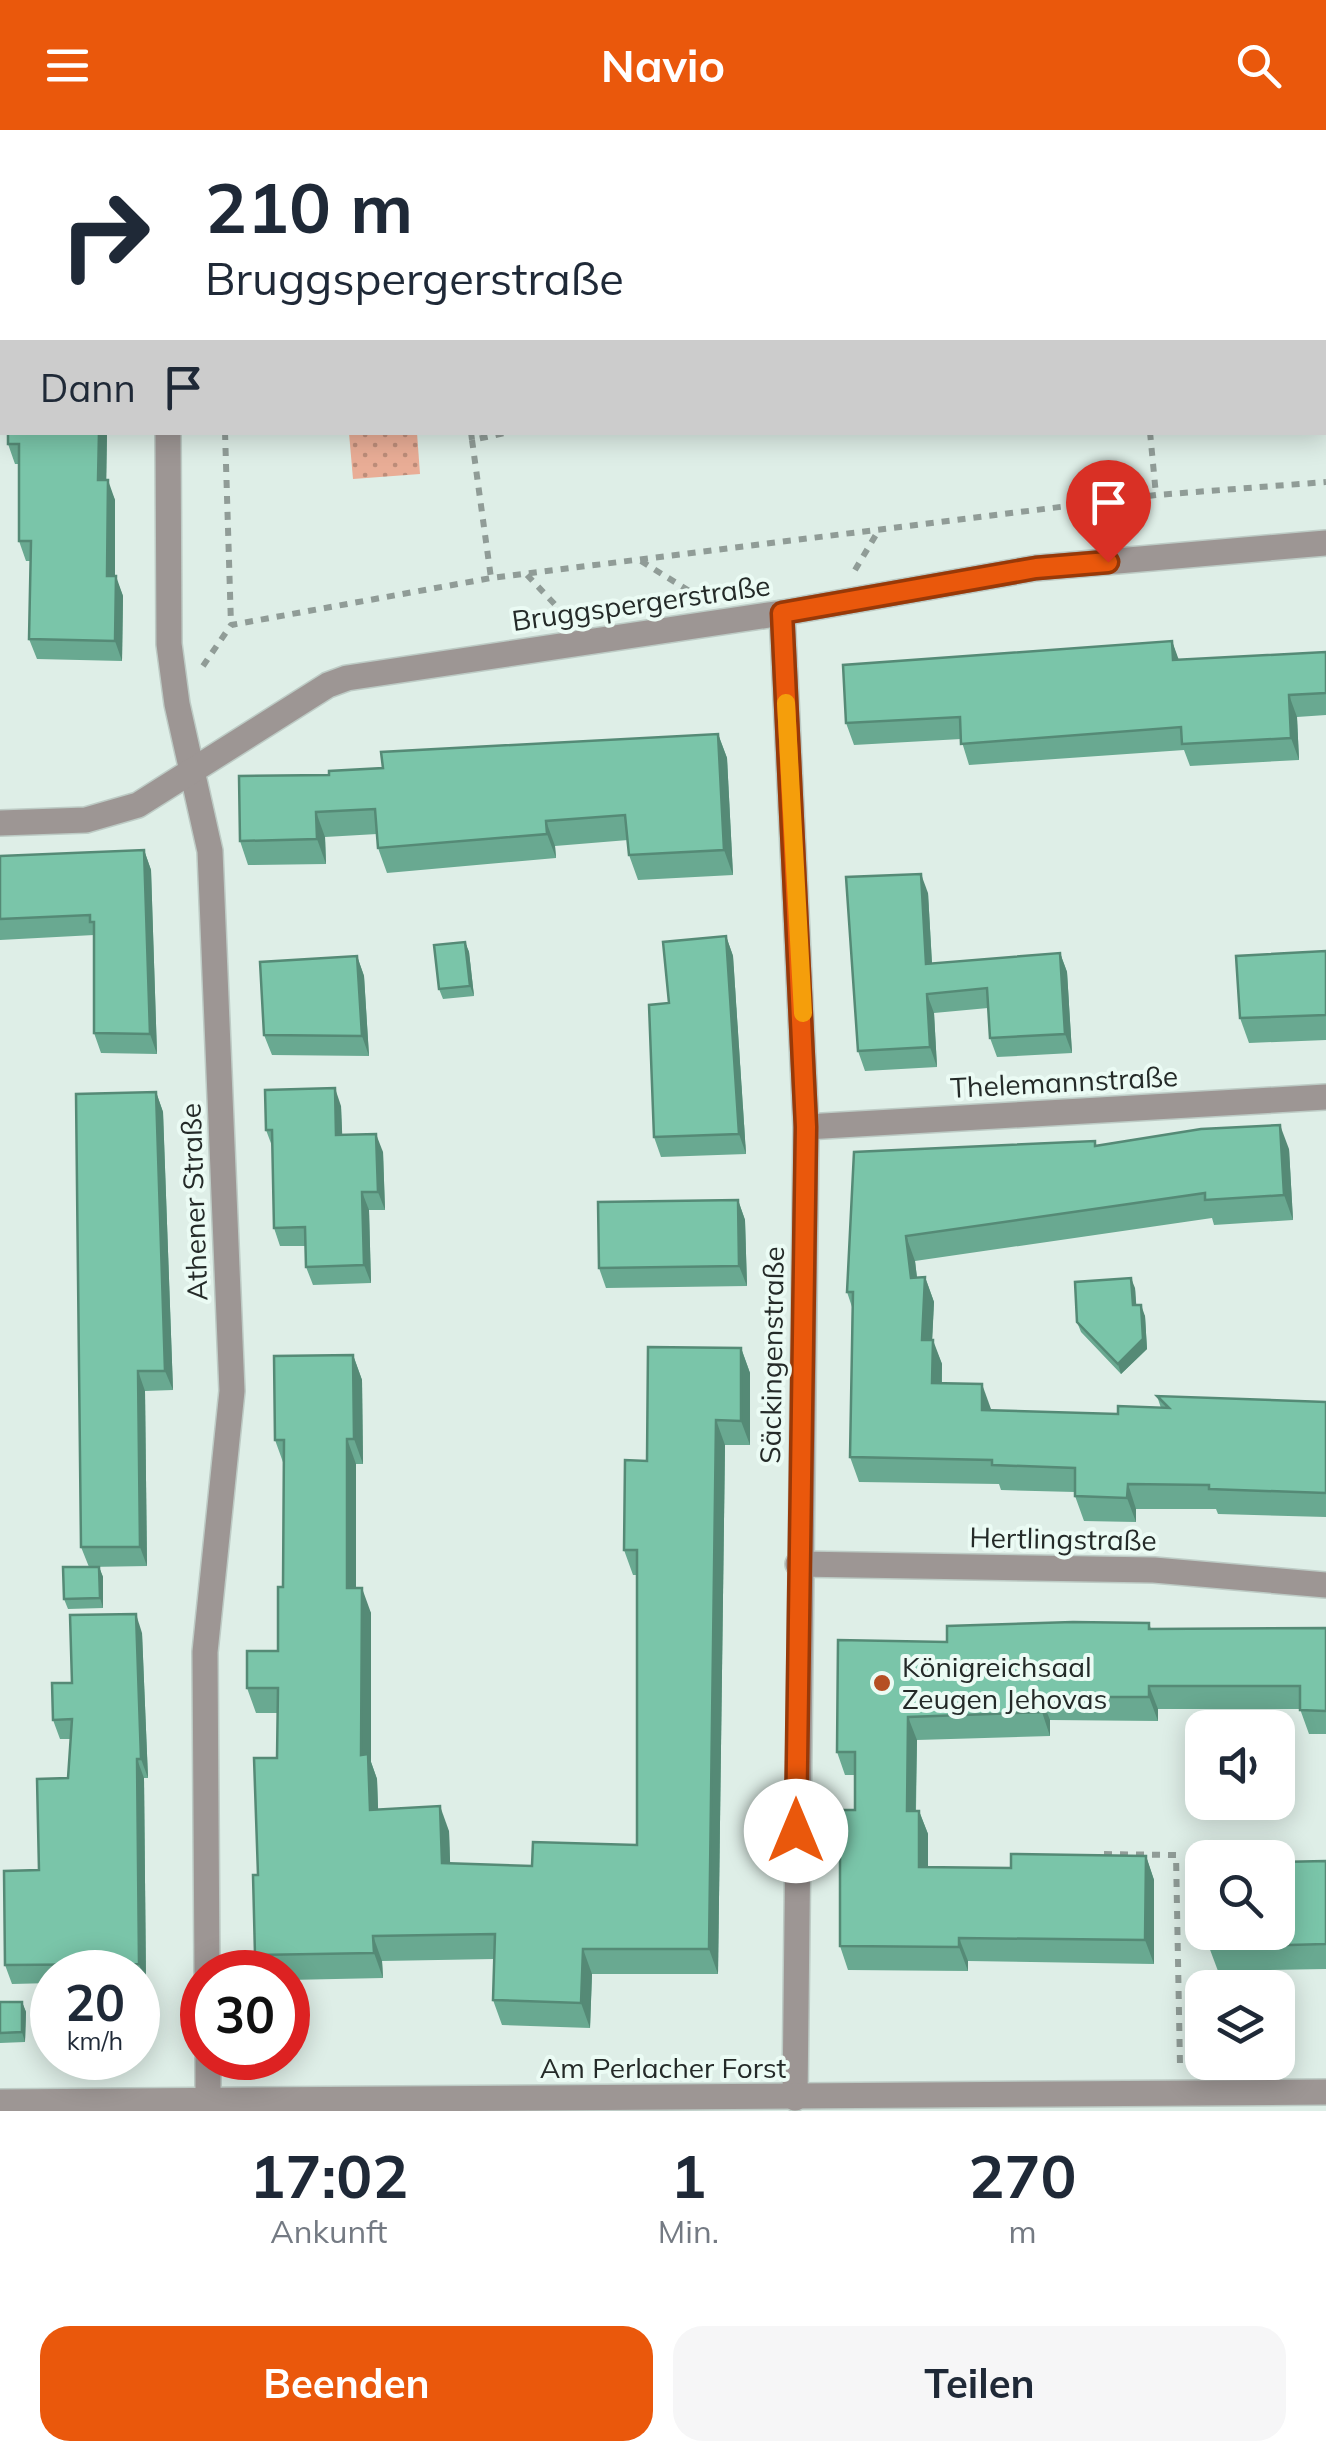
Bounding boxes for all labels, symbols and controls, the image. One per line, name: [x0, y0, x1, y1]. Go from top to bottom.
text: Navio: [601, 37, 725, 93]
icon: menu: [40, 38, 95, 93]
icon: search: [1231, 38, 1286, 93]
text: 210 m: [205, 163, 413, 251]
icon: right: [40, 170, 170, 300]
text: Bruggspergerstraße: [205, 250, 624, 306]
icon: arrive: [156, 360, 211, 415]
text: Dann: [40, 364, 136, 412]
pin: [1066, 460, 1151, 563]
icon: arrive: [1081, 475, 1136, 530]
street label: Bruggspergerstraße: [509, 567, 772, 638]
street label: Thelemannstraße: [949, 1058, 1179, 1105]
street label: Athener Straße: [173, 1103, 214, 1301]
street label: Säckingenstraße: [752, 1246, 791, 1464]
street label: Hertlingstraße: [969, 1519, 1157, 1558]
place label: Königreichsaal Zeugen Jehovas: [902, 1649, 1107, 1716]
marker: Königreichsaal Zeugen Jehovas: [871, 1672, 893, 1694]
map controls: [1185, 1710, 1295, 2080]
button: sound: [1185, 1710, 1295, 1820]
position arrow: [744, 1779, 848, 1883]
button: search: [1185, 1840, 1295, 1950]
speed limit sign: 30: [180, 1950, 310, 2080]
button: layers: [1185, 1970, 1295, 2080]
text: 20: [65, 1971, 125, 2034]
text: km/h: [67, 2025, 123, 2056]
street label: Am Perlacher Forst: [540, 2050, 787, 2085]
text: 17:02: [249, 2138, 408, 2213]
text: 1: [670, 2138, 706, 2213]
text: 270: [968, 2138, 1076, 2213]
text: Ankunft: [270, 2211, 388, 2251]
text: Min.: [658, 2211, 719, 2251]
text: m: [1008, 2211, 1037, 2251]
button: Beenden: [40, 2326, 653, 2441]
button: Teilen: [673, 2326, 1286, 2441]

